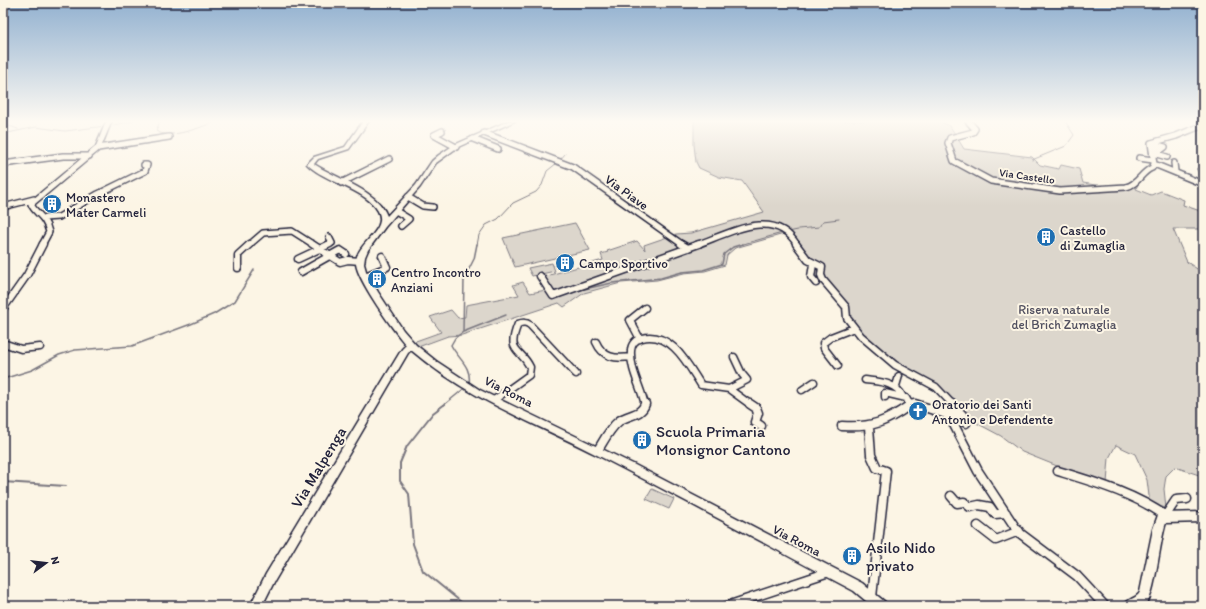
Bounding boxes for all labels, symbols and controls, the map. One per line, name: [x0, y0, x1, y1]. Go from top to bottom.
street label: Via Castello: [998, 166, 1056, 187]
street label: Via Piave: [602, 172, 651, 213]
place label: Monastero Mater Carmeli: [66, 190, 146, 220]
building icon: Monastero Mater Carmeli: [41, 193, 63, 215]
place label: Castello di Zumaglia: [1060, 223, 1126, 253]
building icon: Castello di Zumaglia: [1035, 226, 1057, 248]
building icon: Campo Sportivo: [554, 252, 576, 274]
place label: Campo Sportivo: [579, 256, 668, 271]
place label: Centro Incontro Anziani: [391, 265, 481, 295]
building icon: Centro Incontro Anziani: [366, 268, 388, 290]
park label: Riserva naturale del Brich Zumaglia: [1011, 302, 1117, 332]
street label: Via Roma: [482, 373, 536, 410]
place label: Oratorio dei Santi Antonio e Defendente: [932, 397, 1053, 427]
church icon: Oratorio dei Santi Antonio e Defendente: [907, 400, 929, 422]
place label: Scuola Primaria Monsignor Cantono: [656, 422, 791, 459]
street label: Via Malpenga: [287, 423, 350, 511]
building icon: Scuola Primaria Monsignor Cantono: [631, 429, 653, 451]
street label: Via Roma: [770, 521, 824, 560]
place label: Asilo Nido privato: [866, 538, 935, 575]
north arrow: [26, 543, 66, 583]
building icon: Asilo Nido privato: [841, 545, 863, 567]
text: N: [48, 555, 62, 566]

